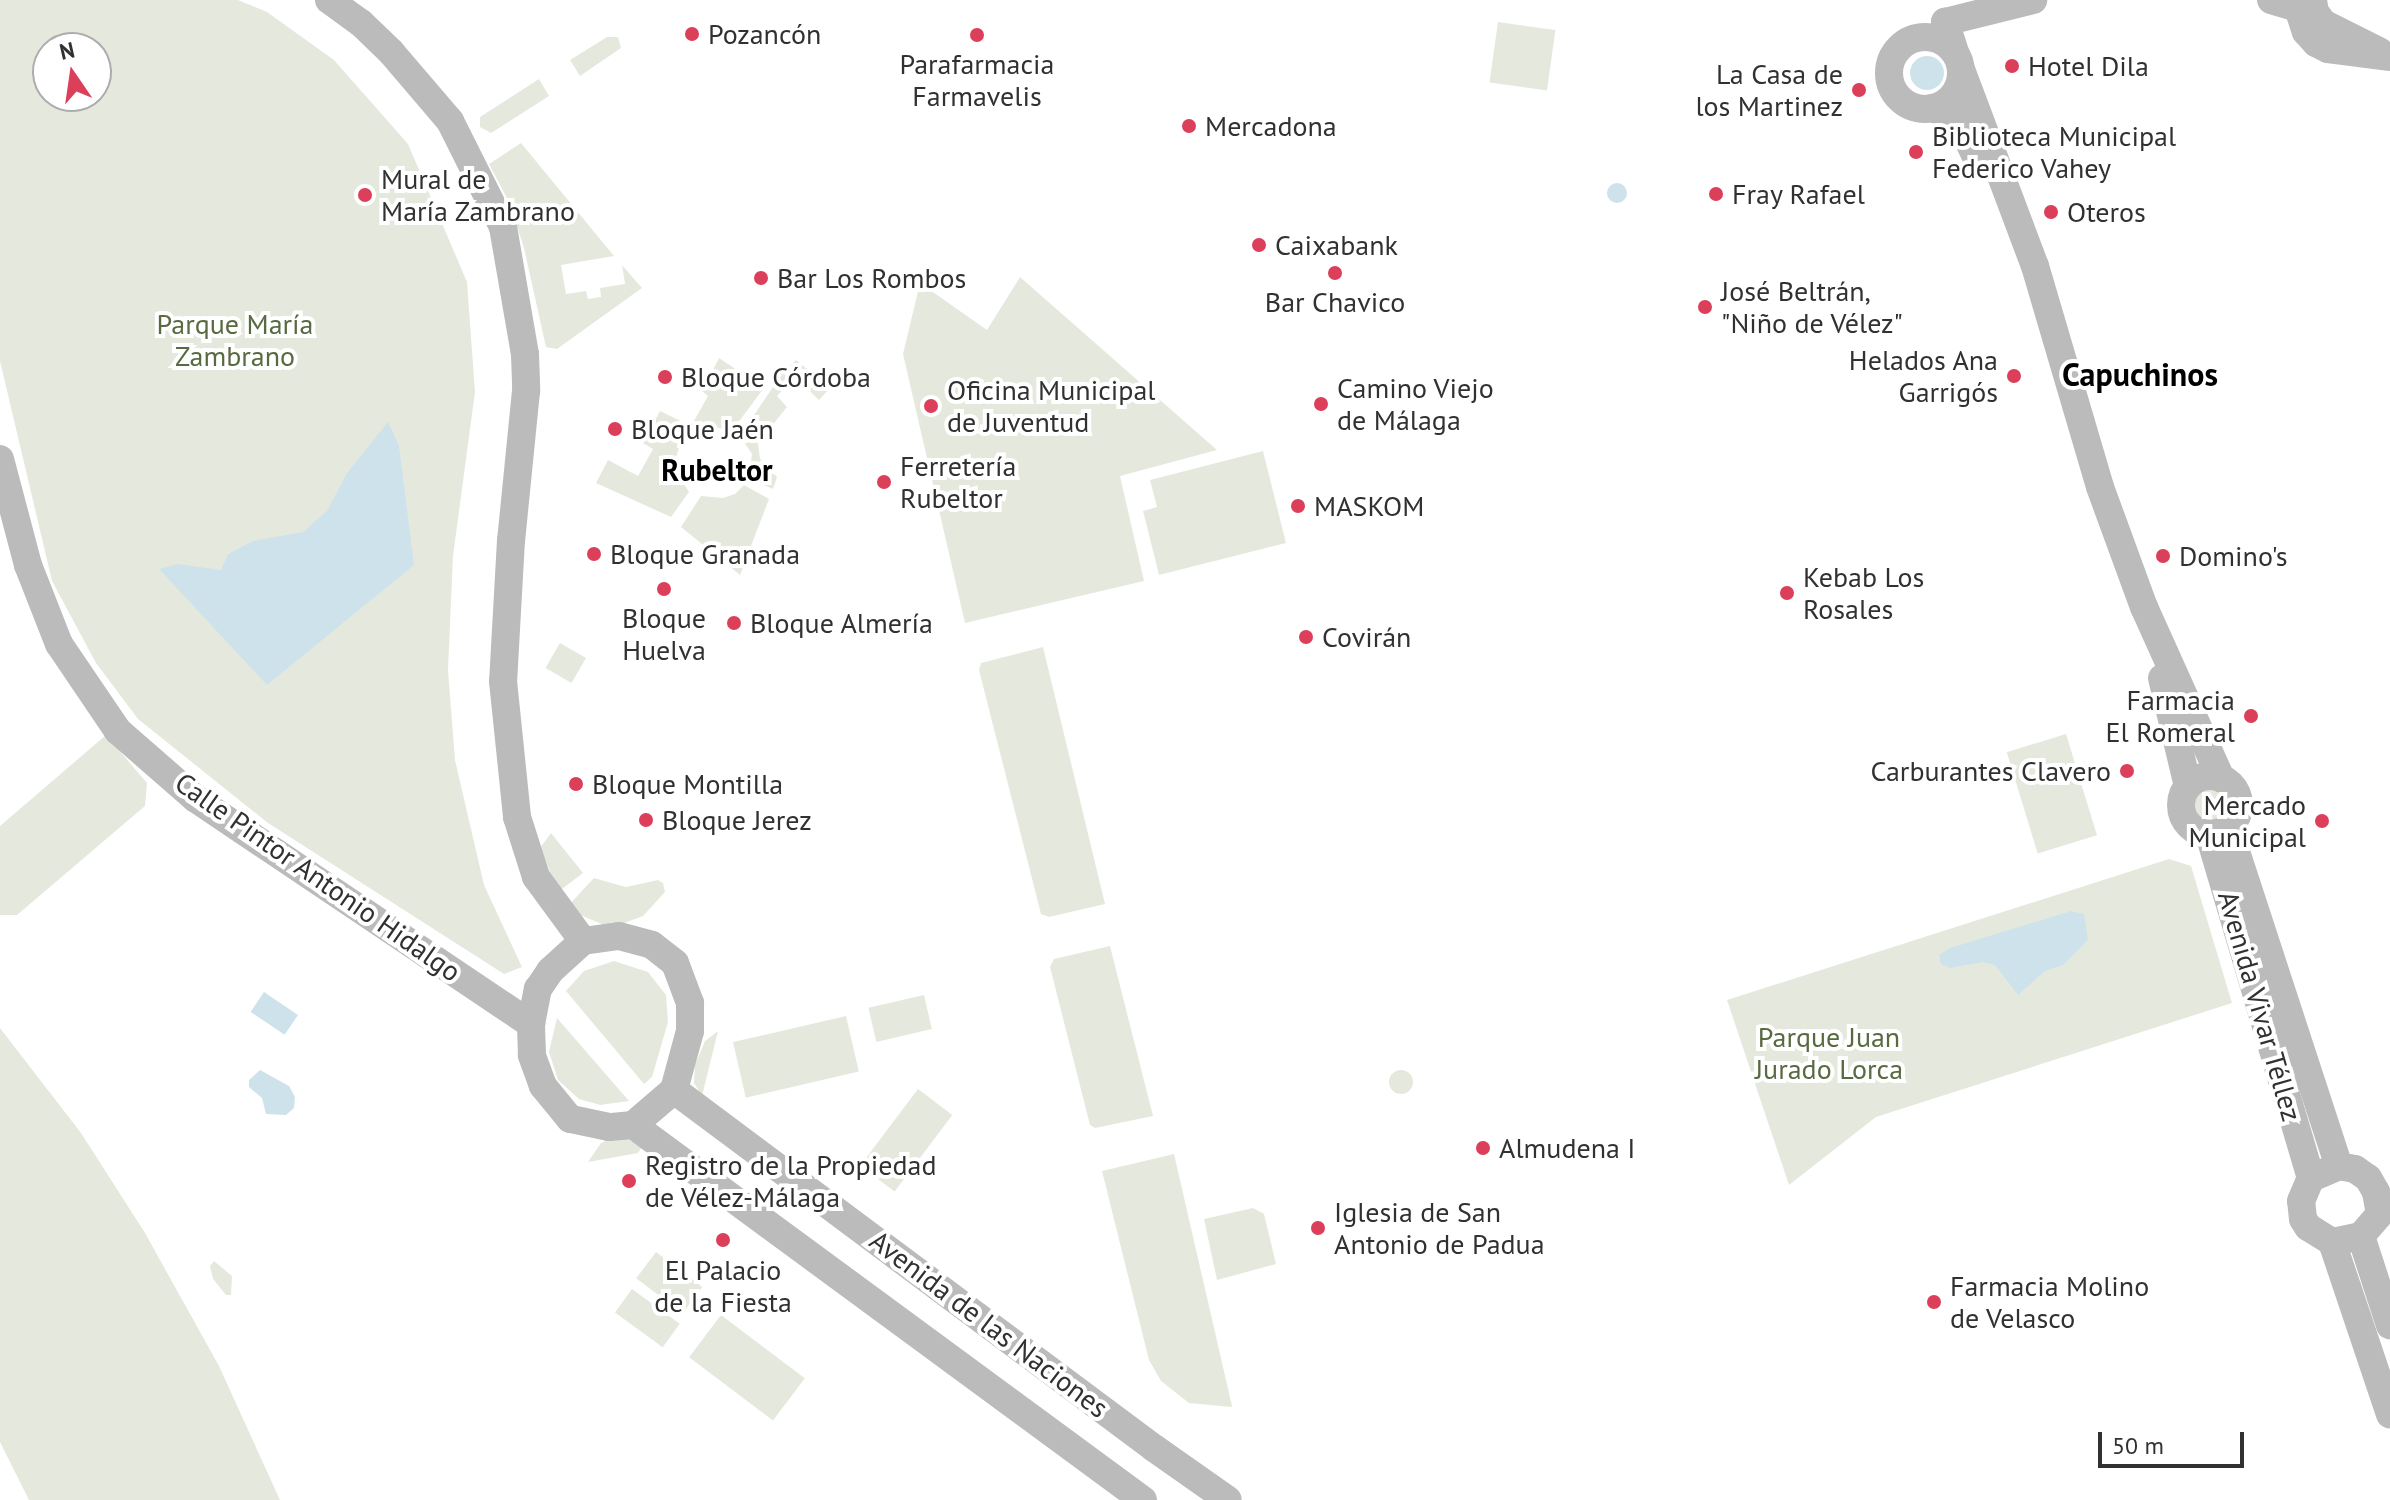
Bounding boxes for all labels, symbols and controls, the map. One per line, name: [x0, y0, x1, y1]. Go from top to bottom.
place label: Pozancón: [708, 17, 821, 51]
marker: Pozancón: [683, 25, 701, 43]
marker: Parafarmacia Farmavelis: [968, 26, 986, 44]
north arrow: [32, 32, 112, 112]
text: N: [57, 35, 77, 66]
place label: Parafarmacia Farmavelis: [900, 47, 1054, 113]
place label: Hotel Dila: [2028, 49, 2149, 83]
place label: La Casa de los Martinez: [1695, 57, 1843, 123]
marker: Hotel Dila: [2003, 57, 2021, 75]
marker: La Casa de los Martinez: [1850, 81, 1868, 99]
place label: Mercadona: [1205, 109, 1337, 143]
marker: Mercadona: [1180, 117, 1198, 135]
place label: Biblioteca Municipal Federico Vahey: [1932, 119, 2176, 185]
marker: Biblioteca Municipal Federico Vahey: [1907, 143, 1925, 161]
place label: Mural de María Zambrano: [381, 162, 576, 228]
place label: Fray Rafael: [1732, 177, 1866, 211]
marker: Fray Rafael: [1707, 185, 1725, 203]
marker: Mural de María Zambrano: [356, 186, 374, 204]
place label: Oteros: [2067, 195, 2146, 229]
marker: Oteros: [2042, 203, 2060, 221]
place label: Caixabank: [1275, 228, 1398, 262]
marker: Caixabank: [1250, 236, 1268, 254]
place label: Bar Los Rombos: [777, 261, 966, 295]
marker: Bar Chavico: [1326, 264, 1344, 282]
marker: Bar Los Rombos: [752, 269, 770, 287]
place label: José Beltrán, "Niño de Vélez": [1721, 274, 1904, 340]
place label: Bar Chavico: [1265, 285, 1405, 319]
marker: José Beltrán, "Niño de Vélez": [1696, 298, 1714, 316]
park label: Parque María Zambrano: [157, 307, 313, 373]
place label: Helados Ana Garrigós: [1848, 343, 1998, 409]
district label: Capuchinos: [2062, 355, 2218, 393]
place label: Bloque Córdoba: [681, 360, 871, 394]
marker: Helados Ana Garrigós: [2005, 367, 2023, 385]
marker: Bloque Córdoba: [656, 368, 674, 386]
place label: Camino Viejo de Málaga: [1337, 371, 1495, 437]
place label: Oficina Municipal de Juventud: [947, 373, 1155, 439]
marker: Camino Viejo de Málaga: [1312, 395, 1330, 413]
marker: Oficina Municipal de Juventud: [922, 397, 940, 415]
place label: Bloque Jaén: [631, 412, 774, 446]
marker: Bloque Jaén: [606, 420, 624, 438]
place label: Ferretería Rubeltor: [900, 449, 1016, 515]
district label: Rubeltor: [661, 452, 773, 488]
marker: Ferretería Rubeltor: [875, 473, 893, 491]
place label: MASKOM: [1314, 489, 1424, 523]
marker: MASKOM: [1289, 497, 1307, 515]
place label: Bloque Granada: [610, 537, 800, 571]
place label: Domino's: [2179, 539, 2288, 573]
marker: Bloque Granada: [585, 545, 603, 563]
marker: Domino's: [2154, 547, 2172, 565]
place label: Kebab Los Rosales: [1803, 560, 1924, 626]
marker: Bloque Huelva: [655, 580, 673, 598]
marker: Kebab Los Rosales: [1778, 584, 1796, 602]
place label: Bloque Huelva: [622, 601, 706, 667]
place label: Bloque Almería: [750, 606, 934, 640]
marker: Bloque Almería: [725, 614, 743, 632]
place label: Covirán: [1322, 620, 1411, 654]
marker: Covirán: [1297, 628, 1315, 646]
place label: Farmacia El Romeral: [2105, 683, 2235, 749]
marker: Farmacia El Romeral: [2242, 707, 2260, 725]
place label: Carburantes Clavero: [1870, 754, 2111, 788]
marker: Carburantes Clavero: [2118, 762, 2136, 780]
street label: Calle Pintor Antonio Hidalgo: [168, 765, 468, 989]
place label: Bloque Montilla: [592, 767, 783, 801]
marker: Bloque Montilla: [567, 775, 585, 793]
place label: Mercado Municipal: [2189, 788, 2306, 854]
place label: Bloque Jerez: [662, 803, 812, 837]
marker: Bloque Jerez: [637, 811, 655, 829]
marker: Mercado Municipal: [2313, 812, 2331, 830]
street label: Avenida Vivar Téllez: [2211, 886, 2309, 1126]
park label: Parque Juan Jurado Lorca: [1755, 1020, 1903, 1086]
place label: Almudena I: [1499, 1131, 1635, 1165]
marker: Almudena I: [1474, 1139, 1492, 1157]
place label: Registro de la Propiedad de Vélez-Málaga: [645, 1148, 936, 1214]
marker: Registro de la Propiedad de Vélez-Málaga: [620, 1172, 638, 1190]
place label: Iglesia de San Antonio de Padua: [1334, 1195, 1545, 1261]
marker: Iglesia de San Antonio de Padua: [1309, 1219, 1327, 1237]
street label: Avenida de las Naciones: [863, 1224, 1115, 1424]
marker: El Palacio de la Fiesta: [714, 1231, 732, 1249]
place label: El Palacio de la Fiesta: [654, 1253, 792, 1319]
place label: Farmacia Molino de Velasco: [1950, 1269, 2149, 1335]
marker: Farmacia Molino de Velasco: [1925, 1293, 1943, 1311]
scale bar: [2102, 1416, 2248, 1466]
text: 50 m: [2112, 1430, 2164, 1461]

